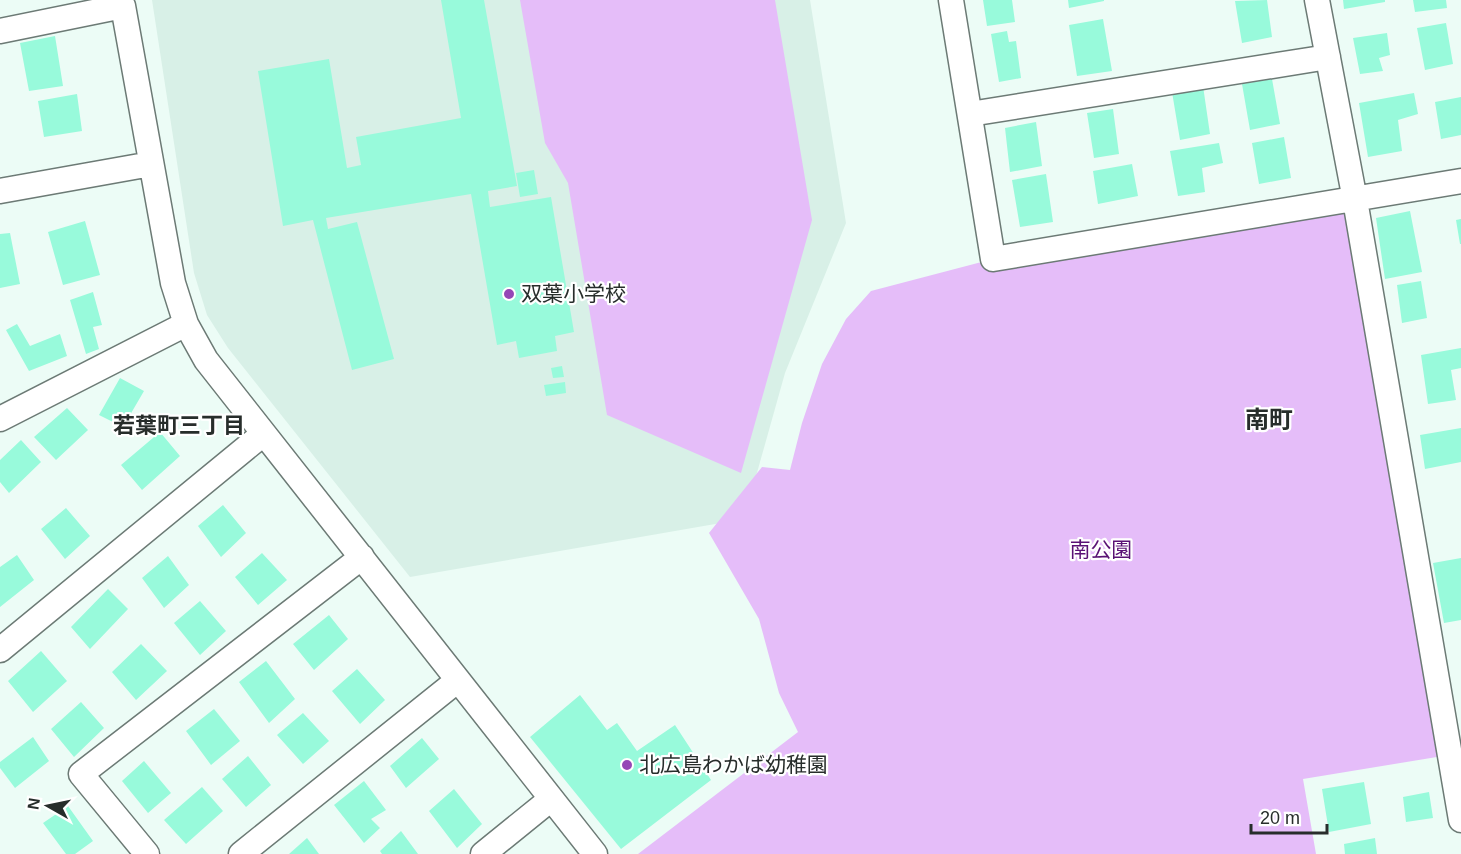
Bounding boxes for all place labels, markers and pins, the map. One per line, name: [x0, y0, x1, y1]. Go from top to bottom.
place label: 双葉小学校: [521, 282, 626, 305]
marker: 双葉小学校: [502, 287, 516, 301]
place label: 北広島わかば幼稚園: [639, 753, 828, 776]
marker: 北広島わかば幼稚園: [620, 758, 634, 772]

